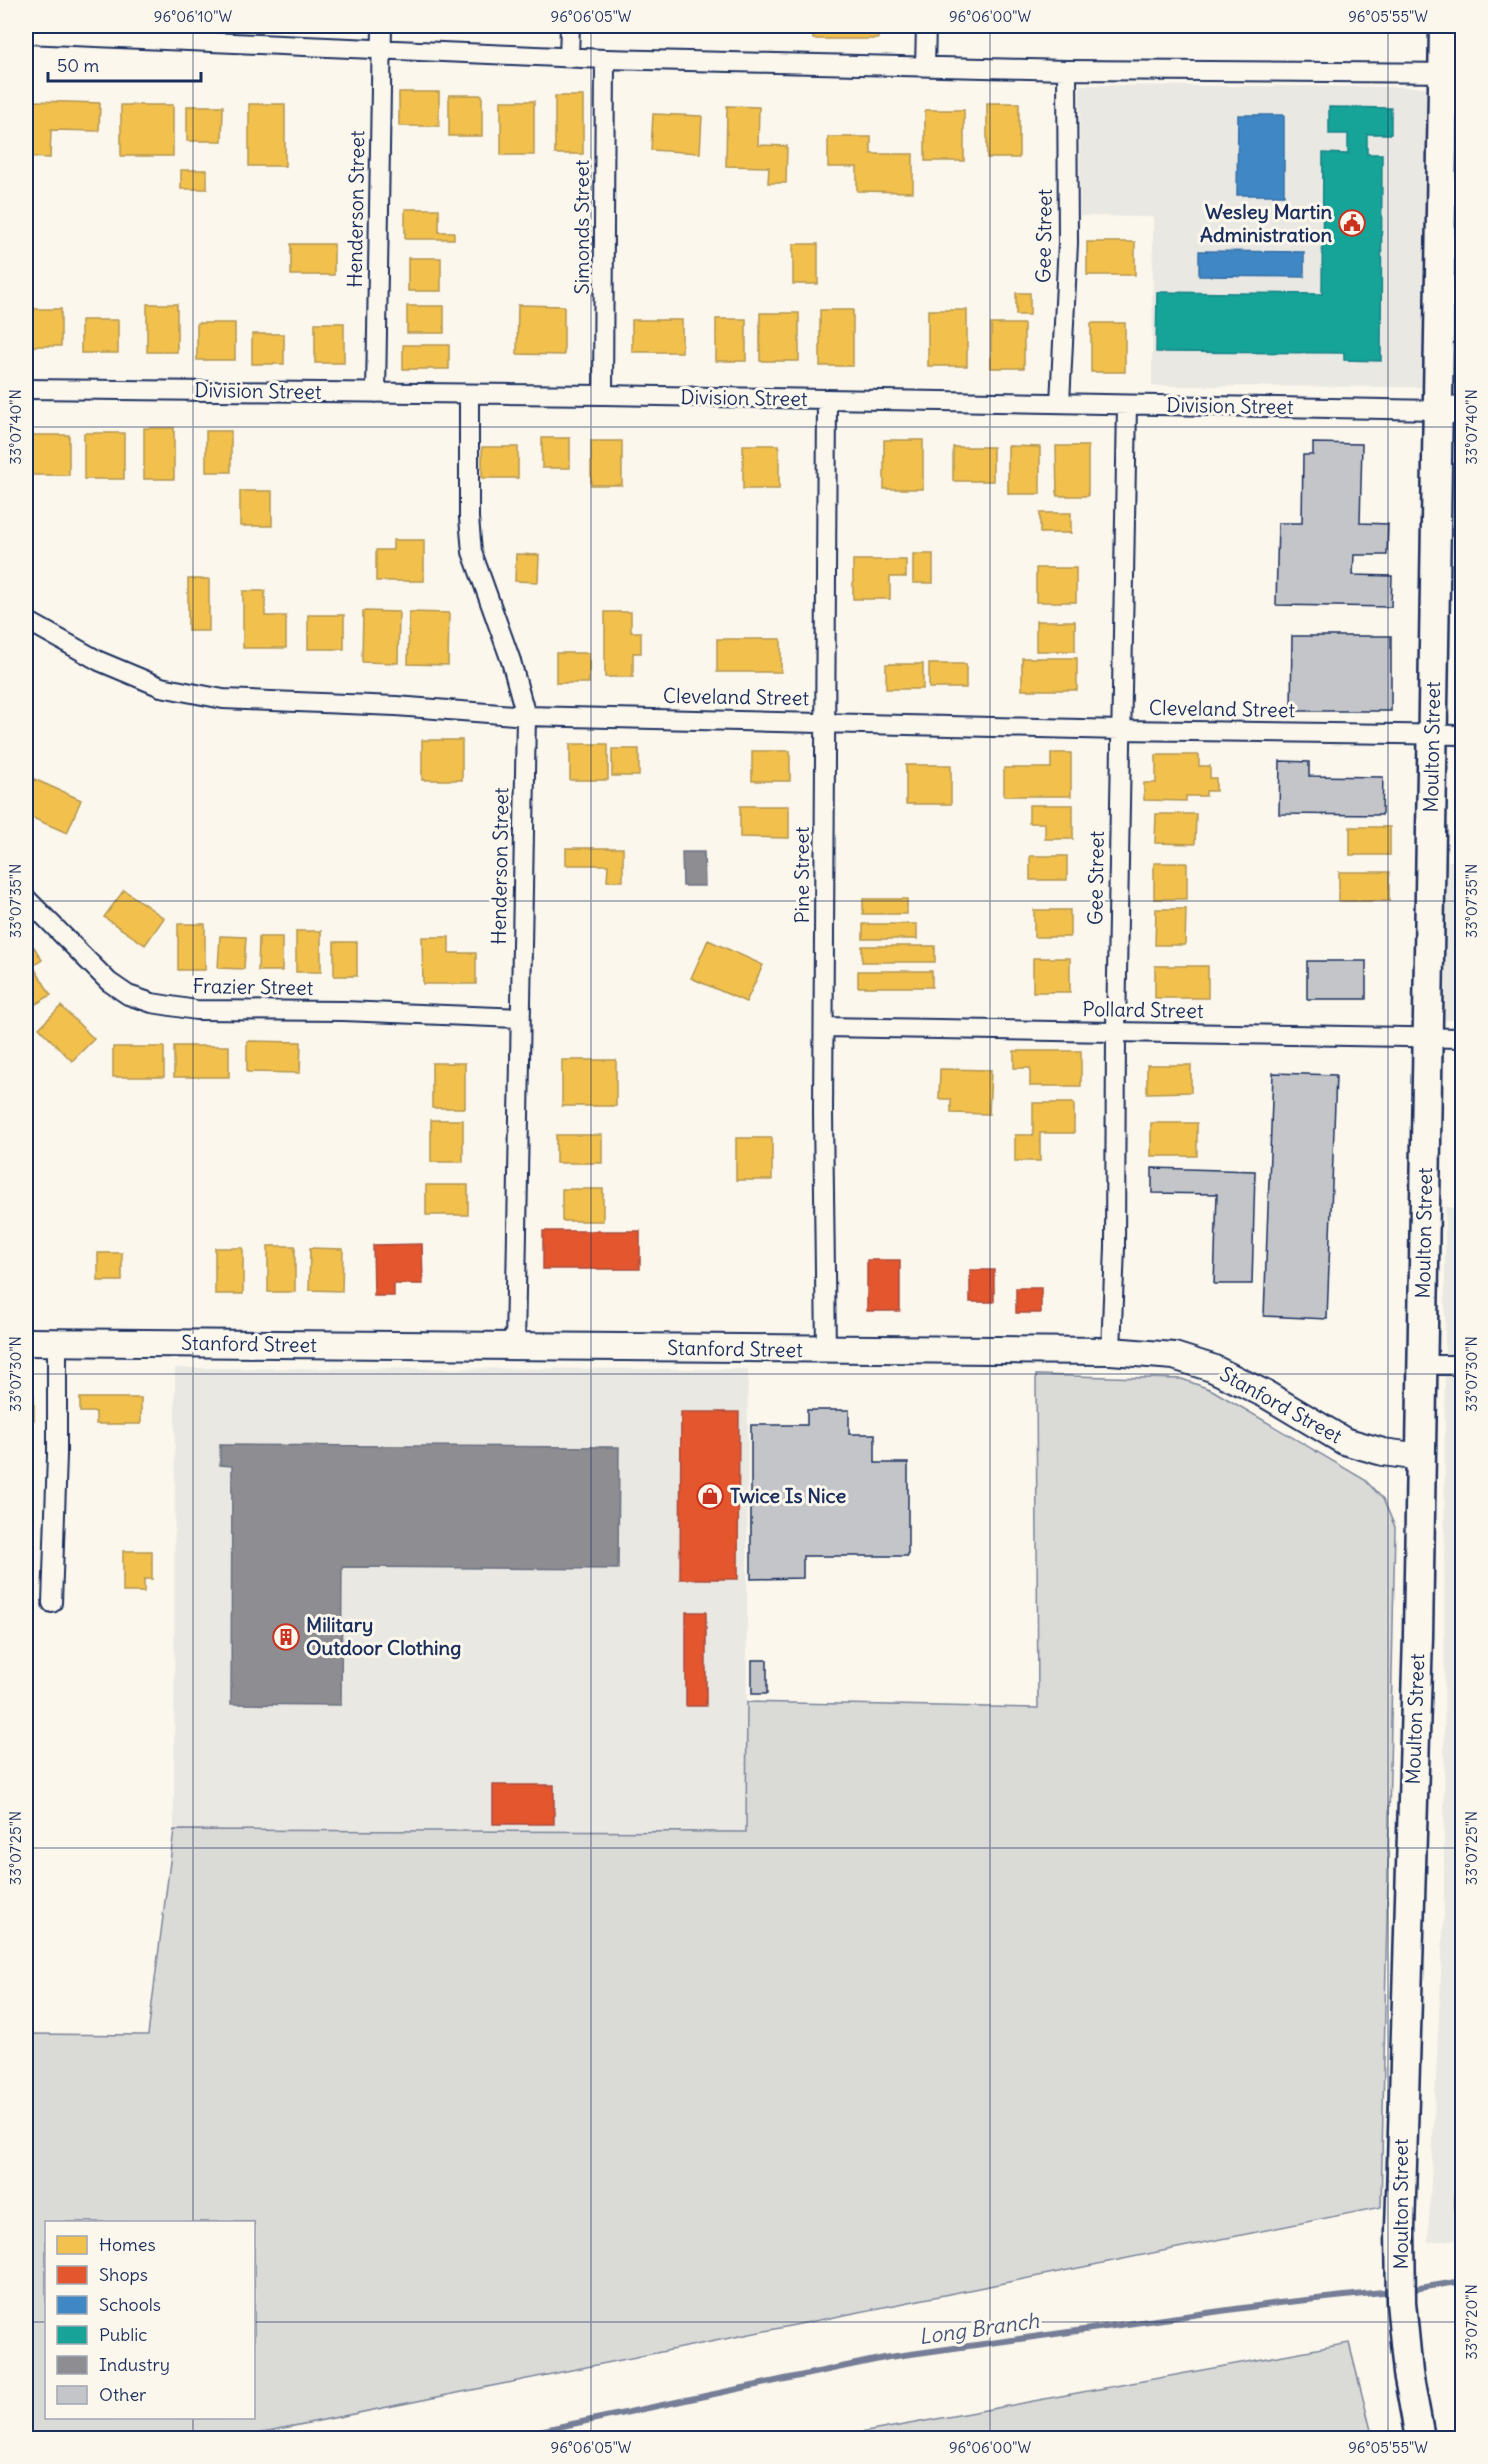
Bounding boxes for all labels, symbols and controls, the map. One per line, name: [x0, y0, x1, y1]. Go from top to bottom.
text: 96°06'10"W: [154, 7, 232, 26]
text: 96°06'05"W: [551, 7, 632, 26]
text: 96°06'00"W: [949, 7, 1031, 26]
text: 96°05'55"W: [1348, 7, 1428, 26]
scale bar: [48, 45, 201, 83]
text: 50 m: [57, 54, 99, 77]
street label: Henderson Street: [342, 130, 369, 288]
street label: Simonds Street: [569, 159, 594, 294]
street label: Gee Street: [1030, 188, 1057, 283]
place label: Wesley Martin Administration: [1200, 199, 1332, 247]
public building icon: Wesley Martin Administration: [1337, 208, 1367, 238]
street label: Division Street: [194, 377, 322, 404]
street label: Division Street: [680, 384, 808, 411]
text: 33°07'40"N: [6, 389, 25, 465]
text: 33°07'40"N: [1462, 389, 1481, 465]
street label: Division Street: [1166, 392, 1294, 419]
street label: Moulton Street: [1418, 681, 1445, 813]
street label: Cleveland Street: [663, 683, 810, 710]
street label: Cleveland Street: [1149, 695, 1296, 722]
street label: Henderson Street: [486, 787, 513, 945]
street label: Pine Street: [789, 826, 814, 924]
street label: Gee Street: [1082, 830, 1109, 925]
text: 33°07'35"N: [6, 864, 25, 938]
text: 33°07'35"N: [1462, 864, 1481, 938]
street label: Frazier Street: [192, 973, 314, 1000]
street label: Pollard Street: [1082, 996, 1204, 1023]
street label: Moulton Street: [1410, 1167, 1437, 1299]
street label: Stanford Street: [181, 1330, 317, 1357]
street label: Stanford Street: [667, 1335, 803, 1362]
text: 33°07'30"N: [6, 1336, 25, 1412]
text: 33°07'30"N: [1462, 1336, 1481, 1412]
street label: Stanford Street: [1216, 1361, 1347, 1449]
shop icon: Twice Is Nice: [695, 1481, 725, 1511]
place label: Twice Is Nice: [730, 1483, 846, 1508]
place label: Military Outdoor Clothing: [306, 1612, 461, 1660]
building icon: Military Outdoor Clothing: [271, 1622, 301, 1652]
street label: Moulton Street: [1400, 1653, 1429, 1785]
text: 33°07'25"N: [6, 1811, 25, 1885]
text: 33°07'25"N: [1462, 1811, 1481, 1885]
street label: Moulton Street: [1388, 2138, 1413, 2270]
legend: [45, 2221, 255, 2419]
text: Homes: [99, 2233, 156, 2256]
text: Shops: [99, 2263, 148, 2286]
text: 33°07'20"N: [1462, 2284, 1481, 2360]
text: Schools: [99, 2293, 161, 2316]
water label: Long Branch: [917, 2307, 1042, 2350]
text: Public: [99, 2323, 148, 2346]
text: Industry: [99, 2353, 170, 2376]
text: Other: [99, 2383, 147, 2406]
text: 96°06'05"W: [551, 2438, 632, 2457]
text: 96°06'00"W: [949, 2438, 1031, 2457]
text: 96°05'55"W: [1348, 2438, 1428, 2457]

